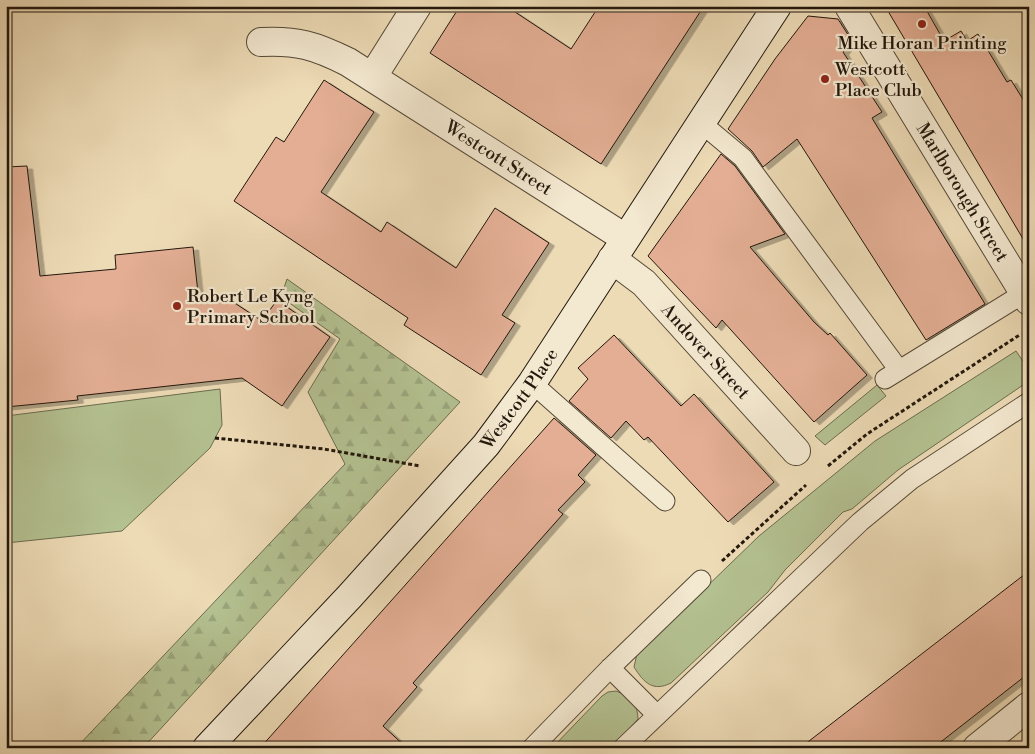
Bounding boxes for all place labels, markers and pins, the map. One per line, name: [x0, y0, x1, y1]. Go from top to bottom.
marker: Mike Horan Printing: [916, 18, 928, 30]
place label: Mike Horan Printing: [837, 32, 1007, 55]
place label: Westcott Place Club: [834, 58, 922, 102]
marker: Westcott Place Club: [819, 73, 831, 85]
place label: Robert Le Kyng Primary School: [187, 285, 315, 329]
marker: Robert Le Kyng Primary School: [171, 300, 183, 312]

